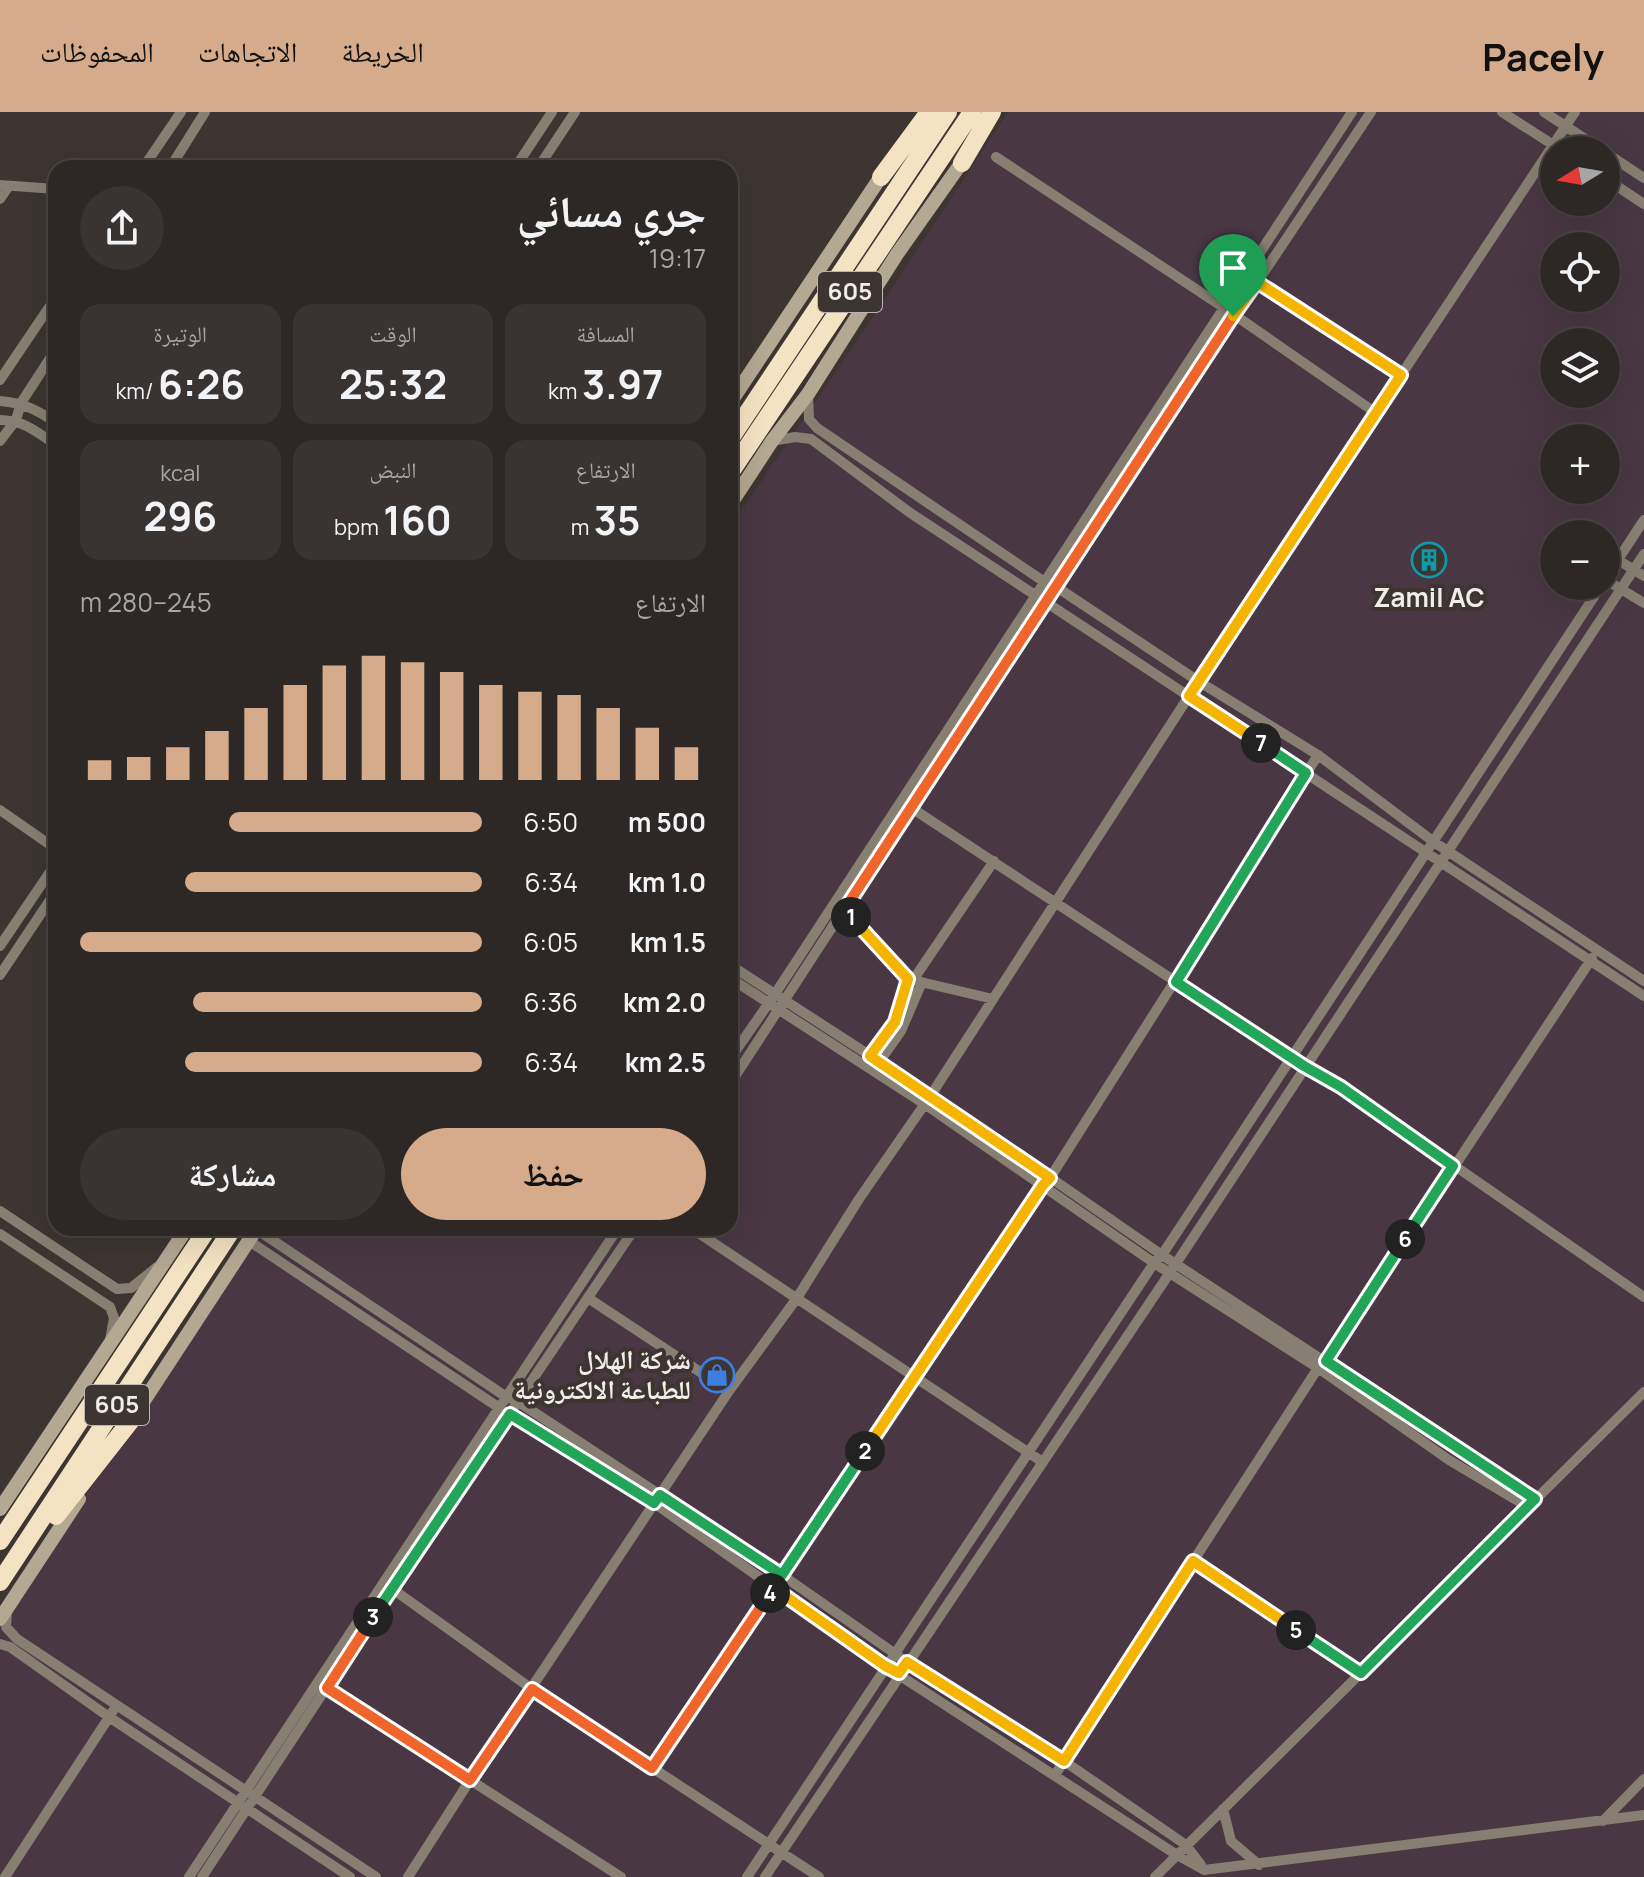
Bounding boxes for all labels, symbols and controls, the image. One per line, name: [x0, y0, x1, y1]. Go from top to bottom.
text: Pacely: [1482, 30, 1604, 82]
text: المحفوظات: [40, 32, 154, 70]
text: الاتجاهات: [198, 32, 297, 70]
text: الخريطة: [341, 32, 424, 70]
north arrow: [1540, 136, 1620, 216]
map controls: [1540, 136, 1620, 600]
text: جري مسائي: [517, 180, 706, 240]
button: share: [80, 186, 164, 270]
button: locate: [1540, 232, 1620, 312]
pin: [1199, 234, 1267, 316]
text: 19:17: [649, 240, 706, 276]
icon: arrive: [1211, 246, 1255, 290]
road number: 605: [818, 272, 882, 312]
text: الوتيرة: [154, 319, 207, 349]
text: الوقت: [369, 319, 417, 349]
text: المسافة: [577, 319, 635, 349]
button: layers: [1540, 328, 1620, 408]
text: 6:26: [158, 356, 245, 411]
text: 25:32: [339, 356, 447, 411]
text: 3.97: [582, 356, 663, 411]
text: /km: [115, 376, 158, 406]
text: km: [548, 376, 582, 406]
button: +: [1540, 424, 1620, 504]
text: النبض: [370, 455, 416, 485]
text: الارتفاع: [576, 455, 636, 485]
text: kcal: [160, 458, 200, 488]
text: 296: [144, 488, 217, 543]
text: 160: [383, 492, 452, 547]
text: 35: [594, 492, 641, 547]
text: bpm: [334, 512, 383, 542]
text: m: [571, 512, 594, 542]
button: −: [1540, 520, 1620, 600]
building icon: Zamil AC: [1410, 541, 1448, 579]
place label: Zamil AC: [1373, 579, 1485, 615]
text: 245–280 m: [80, 584, 212, 620]
text: الارتفاع: [635, 584, 706, 620]
pin: 7: [1241, 723, 1281, 763]
text: 7: [1255, 728, 1267, 758]
text: 6:50: [523, 804, 578, 840]
text: 500 m: [628, 804, 706, 840]
text: 6:34: [524, 864, 578, 900]
text: 1.0 km: [628, 864, 706, 900]
pin: 1: [831, 897, 871, 937]
text: 1: [846, 902, 856, 932]
text: 6:05: [523, 924, 578, 960]
text: 1.5 km: [630, 924, 706, 960]
text: 6:36: [524, 984, 578, 1020]
text: 2.0 km: [623, 984, 706, 1020]
text: 6:34: [524, 1044, 578, 1080]
text: 2.5 km: [625, 1044, 706, 1080]
button: مشاركة: [80, 1128, 385, 1220]
button: حفظ: [401, 1128, 706, 1220]
pin: 6: [1385, 1219, 1425, 1259]
text: 6: [1398, 1224, 1412, 1254]
place label: شركة الهلال للطباعة الالكترونية: [514, 1341, 691, 1407]
shop icon: شركة الهلال للطباعة الالكترونية: [698, 1356, 736, 1394]
road number: 605: [85, 1385, 149, 1425]
pin: 2: [845, 1431, 885, 1471]
text: 2: [858, 1436, 872, 1466]
pin: 4: [750, 1573, 790, 1613]
text: 4: [763, 1578, 777, 1608]
pin: 3: [353, 1597, 393, 1637]
text: 3: [367, 1602, 379, 1632]
pin: 5: [1276, 1610, 1316, 1650]
text: 5: [1290, 1615, 1302, 1645]

